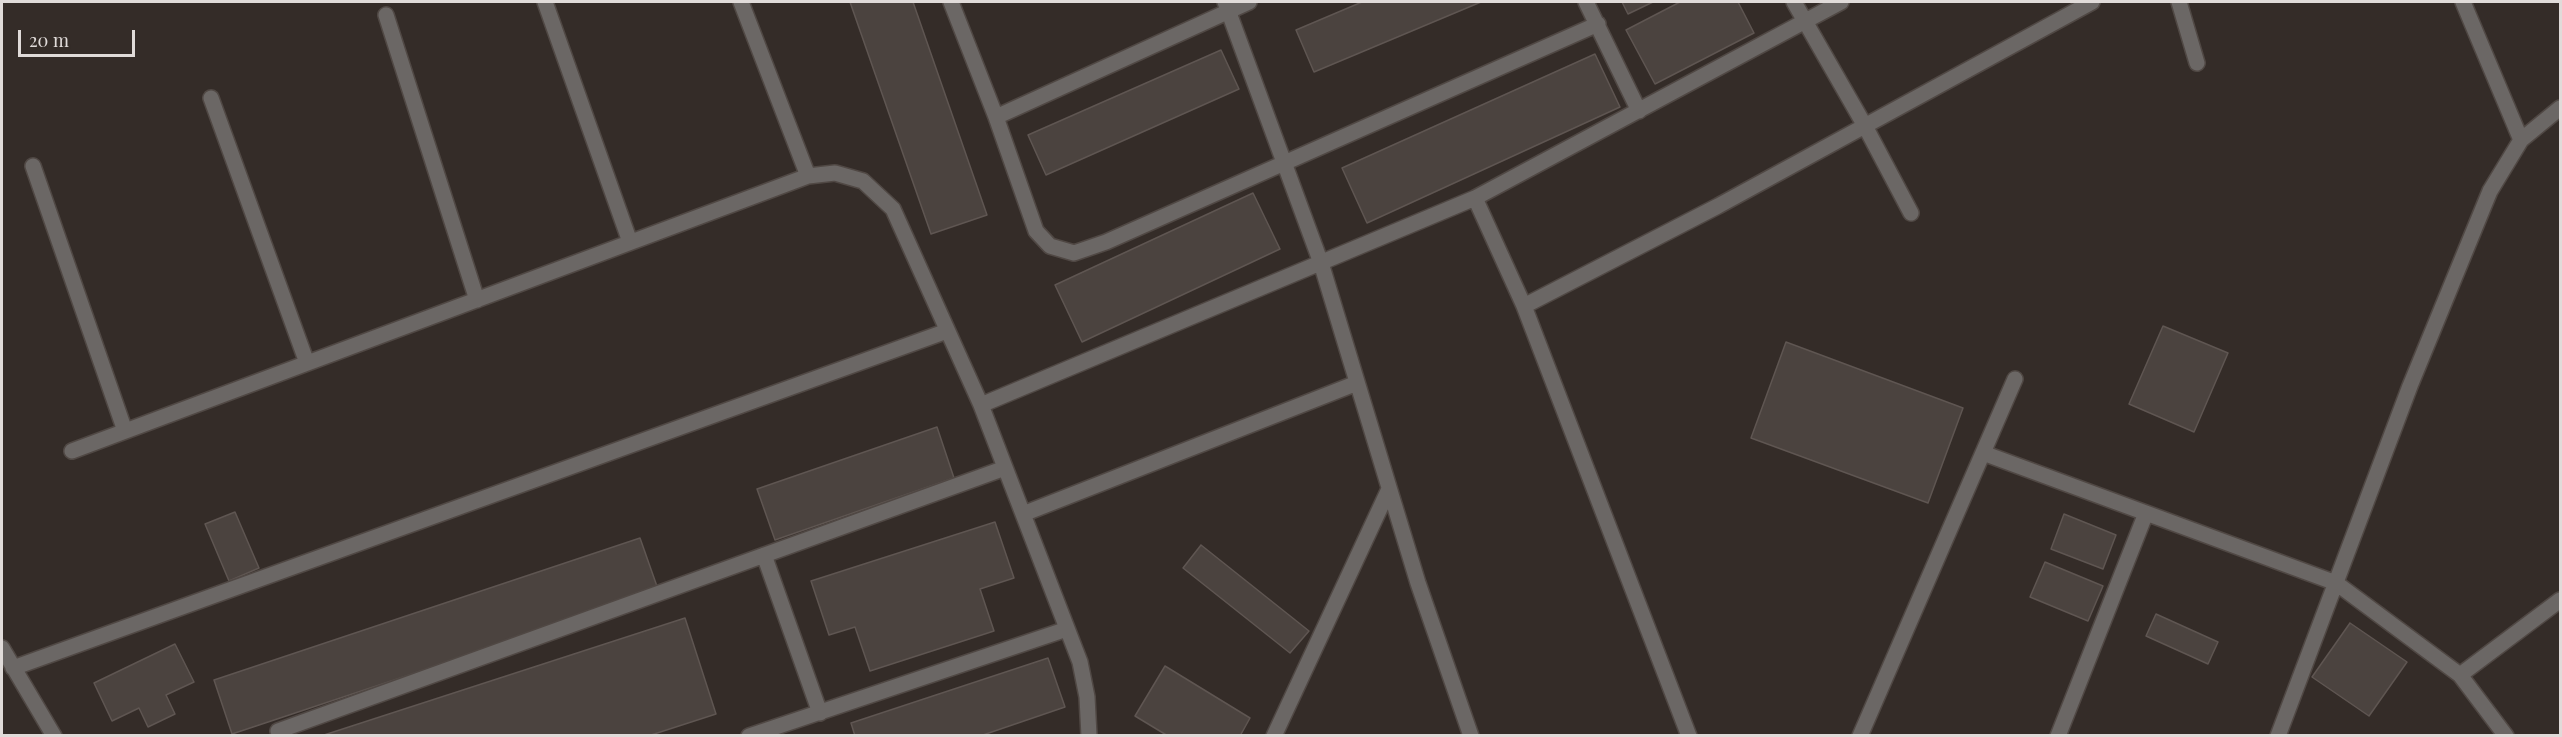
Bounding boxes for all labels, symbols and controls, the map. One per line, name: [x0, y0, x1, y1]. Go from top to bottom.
scale bar: [21, 18, 138, 56]
text: 20 m: [29, 28, 69, 52]

